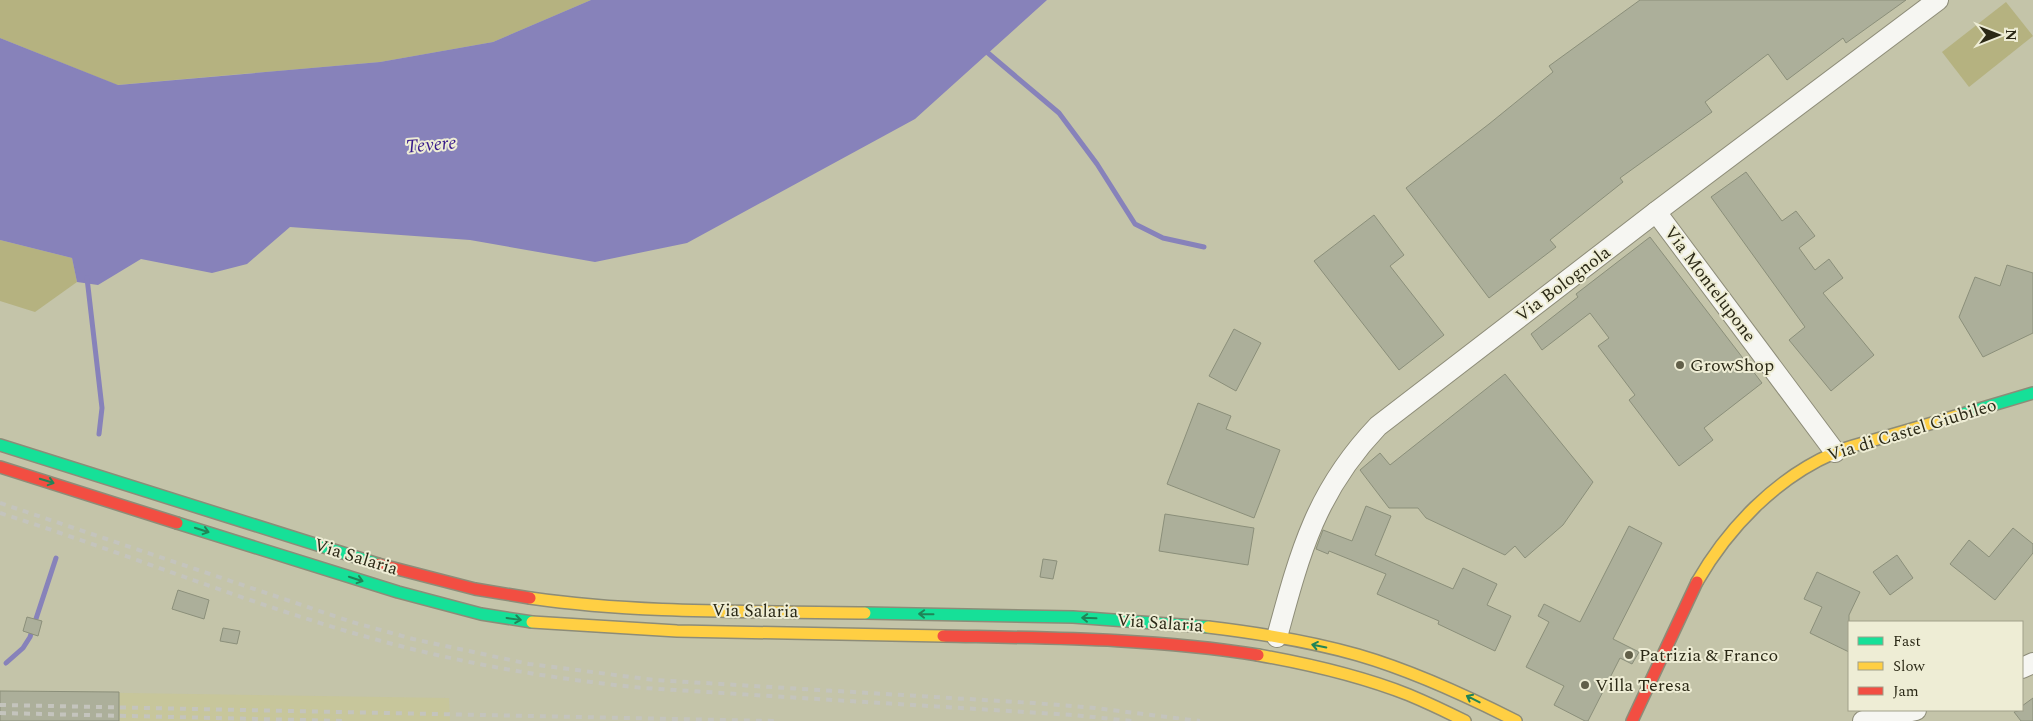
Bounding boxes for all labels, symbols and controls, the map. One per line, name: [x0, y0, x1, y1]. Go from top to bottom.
north arrow: [1973, 10, 2023, 60]
text: N: [2000, 29, 2021, 41]
water label: Tevere: [404, 128, 458, 162]
street label: Via Montelupone: [1657, 220, 1763, 348]
street label: Via Bolognola: [1510, 239, 1616, 329]
place label: GrowShop: [1690, 352, 1774, 379]
marker: GrowShop: [1674, 359, 1686, 371]
street label: Via di Castel Giubileo: [1824, 391, 2000, 469]
one-way arrow: [38, 476, 54, 486]
one-way arrow: [193, 526, 209, 535]
street label: Via Salaria: [311, 531, 402, 583]
one-way arrow: [348, 575, 364, 585]
street label: Via Salaria: [711, 597, 799, 625]
street label: Via Salaria: [1116, 607, 1204, 640]
one-way arrow: [919, 609, 935, 619]
one-way arrow: [1081, 613, 1098, 623]
one-way arrow: [505, 614, 521, 624]
legend: [1848, 621, 2023, 711]
text: Fast: [1893, 630, 1921, 653]
one-way arrow: [1312, 641, 1328, 650]
place label: Patrizia & Franco: [1639, 642, 1778, 669]
marker: Patrizia & Franco: [1623, 649, 1635, 661]
text: Slow: [1893, 655, 1925, 678]
place label: Villa Teresa: [1595, 672, 1690, 699]
marker: Villa Teresa: [1579, 679, 1591, 691]
text: Jam: [1893, 680, 1919, 703]
one-way arrow: [1465, 694, 1480, 704]

